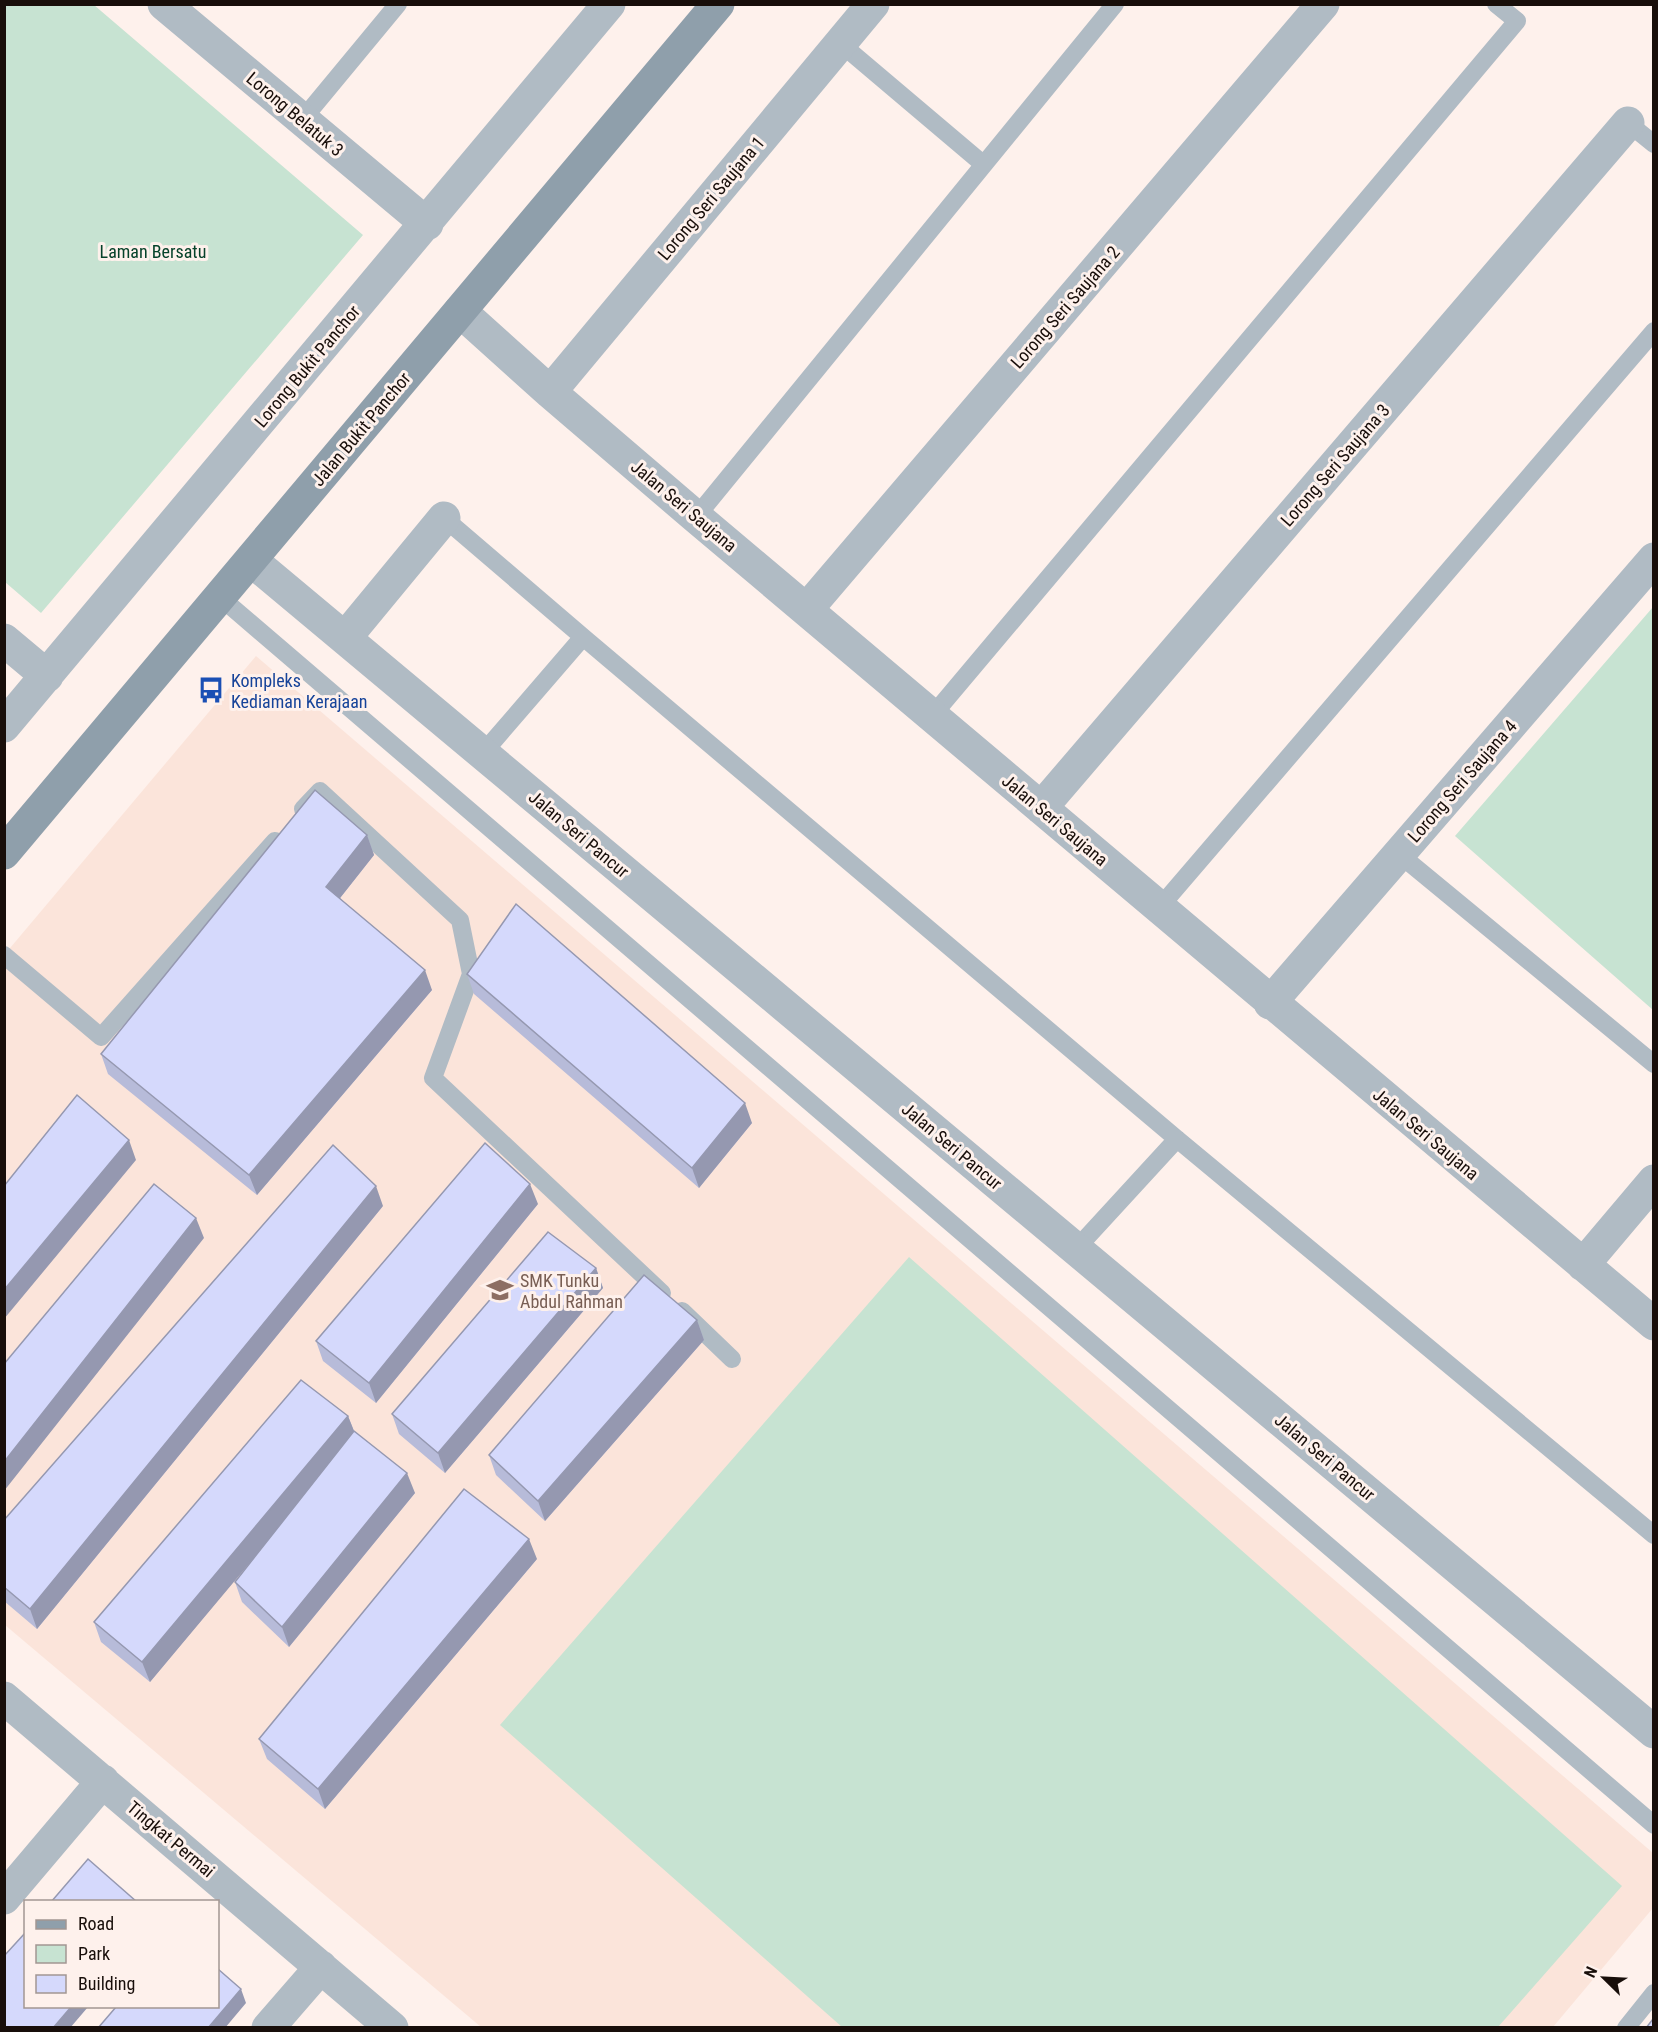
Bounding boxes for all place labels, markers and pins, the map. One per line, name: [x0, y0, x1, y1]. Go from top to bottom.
place label: Kompleks Kediaman Kerajaan: [231, 670, 368, 712]
bus stop icon: Kompleks Kediaman Kerajaan: [196, 675, 226, 705]
place label: SMK Tunku Abdul Rahman: [520, 1270, 623, 1312]
school or university icon: SMK Tunku Abdul Rahman: [485, 1275, 515, 1305]

